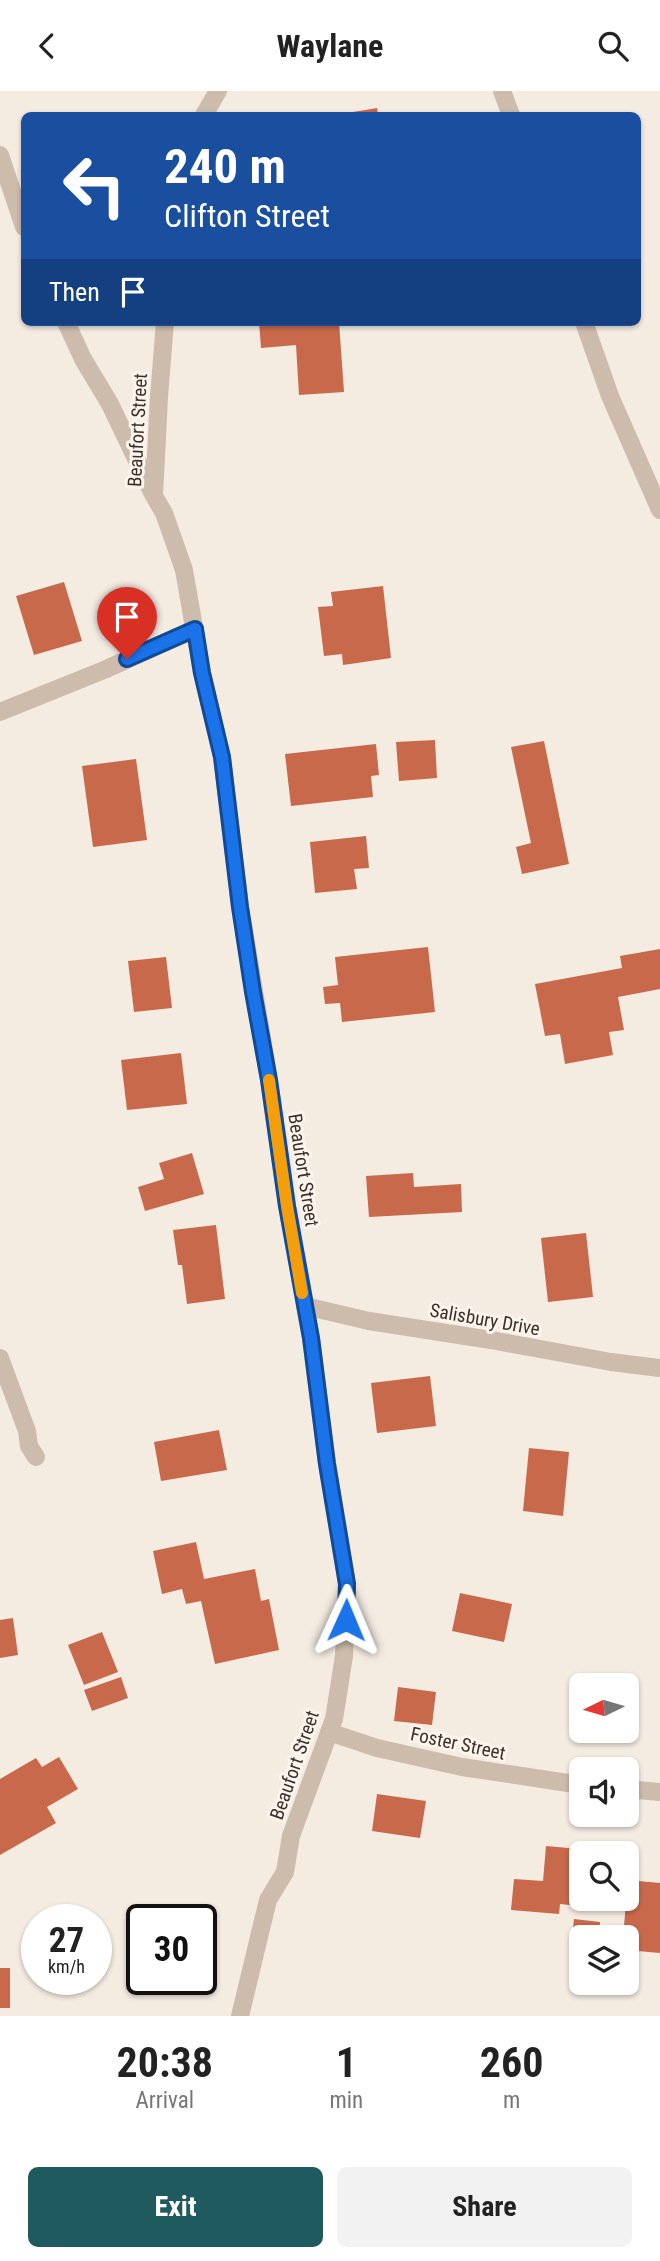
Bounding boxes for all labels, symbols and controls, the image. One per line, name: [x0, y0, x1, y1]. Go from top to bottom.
icon: back: [28, 27, 66, 65]
text: Waylane: [277, 27, 383, 65]
icon: search: [594, 27, 632, 65]
text: 240 m: [164, 138, 286, 195]
icon: left: [49, 140, 140, 231]
text: Clifton Street: [164, 197, 330, 235]
icon: arrive: [114, 273, 152, 311]
text: Then: [49, 277, 100, 307]
street label: Beaufort Street: [123, 373, 152, 487]
pin: [97, 587, 157, 659]
icon: arrive: [108, 598, 146, 636]
street label: Beaufort Street: [283, 1112, 324, 1228]
street label: Salisbury Drive: [428, 1299, 542, 1340]
position arrow: [309, 1583, 383, 1657]
north arrow: [569, 1673, 639, 1743]
map controls: [569, 1673, 639, 1995]
street label: Beaufort Street: [265, 1708, 324, 1823]
street label: Foster Street: [408, 1722, 507, 1765]
button: sound: [569, 1757, 639, 1827]
button: search: [569, 1841, 639, 1911]
speed limit sign: 30: [126, 1904, 217, 1995]
text: 27: [49, 1920, 84, 1961]
button: layers: [569, 1925, 639, 1995]
text: km/h: [48, 1956, 85, 1977]
text: 20:38: [117, 2038, 213, 2087]
text: 1: [336, 2038, 357, 2087]
text: 260: [480, 2038, 543, 2087]
text: Arrival: [135, 2087, 194, 2114]
text: min: [329, 2087, 363, 2114]
text: m: [503, 2087, 520, 2114]
button: Exit: [28, 2167, 323, 2247]
button: Share: [337, 2167, 632, 2247]

